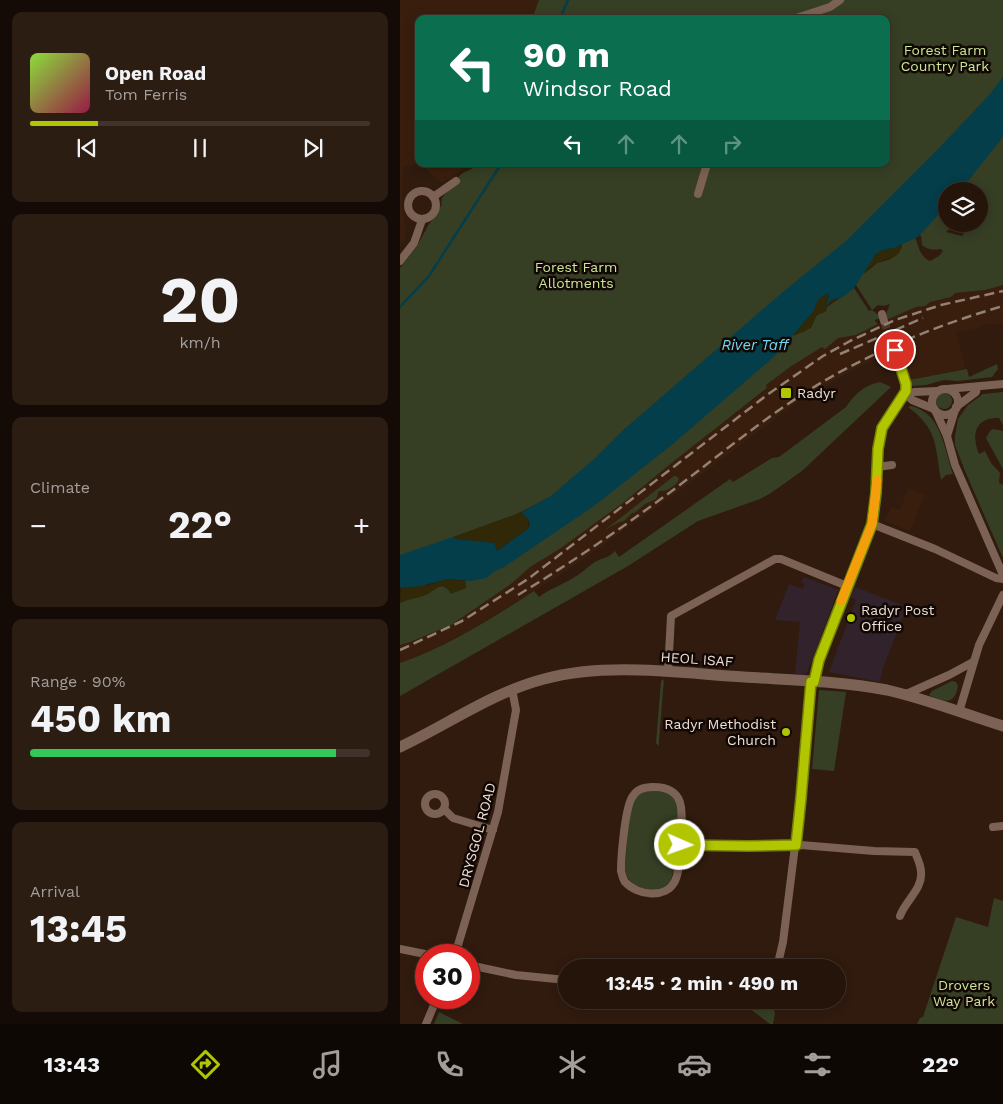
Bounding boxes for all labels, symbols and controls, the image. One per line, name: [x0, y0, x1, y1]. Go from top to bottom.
text: 90 m: [523, 34, 610, 76]
icon: left: [440, 35, 505, 100]
park label: Forest Farm Country Park: [901, 42, 989, 74]
text: Open Road: [105, 62, 206, 85]
text: Windsor Road: [523, 76, 672, 101]
text: Tom Ferris: [105, 85, 187, 104]
icon: left: [559, 130, 587, 158]
icon: ahead: [612, 130, 640, 158]
icon: ahead: [665, 130, 693, 158]
icon: right: [718, 130, 746, 158]
icon: previous: [73, 134, 101, 162]
icon: pause: [186, 134, 214, 162]
icon: next: [299, 134, 327, 162]
map controls: [938, 182, 988, 232]
button: layers: [938, 182, 988, 232]
park label: Forest Farm Allotments: [535, 259, 617, 291]
text: 20: [160, 262, 240, 338]
pin: [874, 329, 916, 371]
text: km/h: [179, 333, 221, 352]
water label: River Taff: [721, 336, 790, 354]
icon: arrive: [881, 336, 909, 364]
place label: Radyr: [797, 385, 836, 401]
marker: Radyr: [779, 386, 793, 400]
text: Climate: [30, 478, 90, 497]
text: 22°: [168, 503, 232, 547]
text: −: [30, 509, 47, 542]
text: +: [353, 509, 370, 542]
place label: Radyr Post Office: [861, 602, 935, 634]
marker: Radyr Post Office: [845, 612, 857, 624]
street label: HEOL ISAF: [660, 648, 734, 670]
text: Range · 90%: [30, 672, 125, 691]
text: 450 km: [30, 697, 171, 741]
place label: Radyr Methodist Church: [664, 716, 776, 748]
marker: Radyr Methodist Church: [780, 726, 792, 738]
street label: DRYSGOL ROAD: [455, 781, 499, 889]
position arrow: [653, 818, 705, 870]
text: Arrival: [30, 882, 80, 901]
text: 13:45: [30, 907, 127, 951]
speed limit sign: 30: [415, 944, 480, 1009]
text: 13:45 · 2 min · 490 m: [606, 972, 798, 995]
park label: Drovers Way Park: [933, 977, 995, 1009]
icon: directions: [188, 1047, 223, 1082]
icon: music: [310, 1047, 345, 1082]
icon: phone: [432, 1047, 467, 1082]
icon: climate: [555, 1047, 590, 1082]
icon: car: [677, 1047, 712, 1082]
icon: filters: [800, 1047, 835, 1082]
text: 13:43: [44, 1052, 100, 1077]
text: 22°: [922, 1052, 959, 1077]

